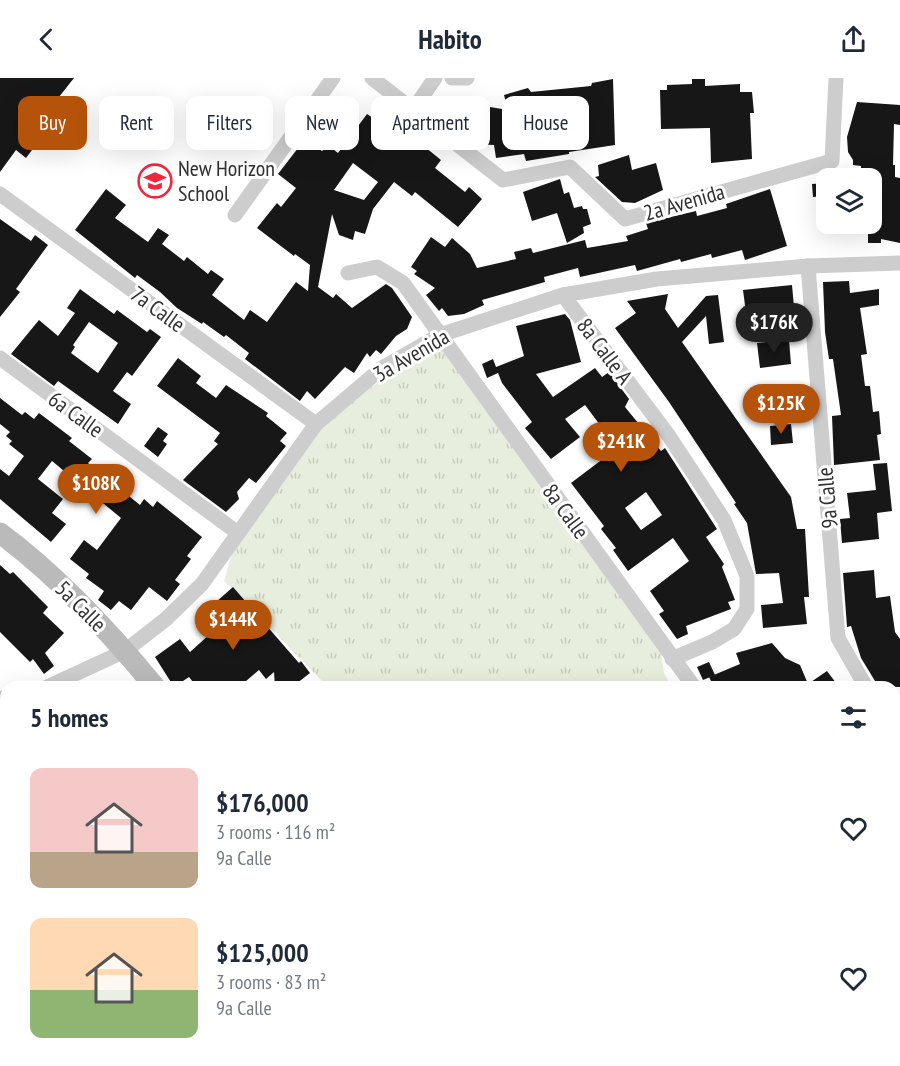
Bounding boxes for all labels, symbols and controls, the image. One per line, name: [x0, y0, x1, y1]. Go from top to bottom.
text: Habito: [418, 22, 482, 56]
icon: back: [30, 23, 63, 56]
icon: share: [837, 23, 870, 56]
chip: Buy: [18, 96, 87, 150]
chip: Rent: [99, 96, 174, 150]
chip: Filters: [186, 96, 273, 150]
chip: New: [285, 96, 359, 150]
chip: Apartment: [371, 96, 490, 150]
chip: House: [502, 96, 589, 150]
place label: New Horizon School: [178, 154, 275, 207]
school or university icon: New Horizon School: [137, 163, 173, 199]
map controls: [816, 168, 882, 234]
button: layers: [816, 168, 882, 234]
street label: 2a Avenida: [640, 177, 728, 227]
street label: 7a Calle: [125, 280, 191, 338]
pin: $176K: [732, 303, 816, 354]
text: $176K: [750, 309, 798, 335]
street label: 8a Calle A: [571, 312, 639, 390]
street label: 3a Avenida: [368, 322, 454, 388]
pin: $125K: [739, 384, 823, 435]
street label: 6a Calle: [43, 385, 109, 443]
text: $125K: [757, 390, 805, 416]
pin: $241K: [579, 422, 663, 473]
text: $241K: [597, 428, 645, 454]
pin: $108K: [54, 464, 138, 515]
street label: 9a Calle: [810, 466, 844, 530]
text: $108K: [72, 470, 120, 496]
street label: 8a Calle: [537, 478, 595, 544]
street label: 5a Calle: [49, 574, 113, 638]
pin: $144K: [191, 600, 275, 651]
text: $144K: [209, 606, 257, 632]
text: 5 homes: [30, 701, 108, 734]
icon: filters: [837, 701, 870, 734]
text: $176,000: [216, 786, 309, 819]
icon: home: [78, 792, 150, 864]
icon: heart: [837, 812, 870, 845]
text: 3 rooms · 116 m²: [216, 819, 335, 845]
text: 9a Calle: [216, 845, 272, 871]
text: $125,000: [216, 936, 309, 969]
icon: home: [78, 942, 150, 1014]
icon: heart: [837, 962, 870, 995]
text: 3 rooms · 83 m²: [216, 969, 326, 995]
text: 9a Calle: [216, 995, 272, 1021]

